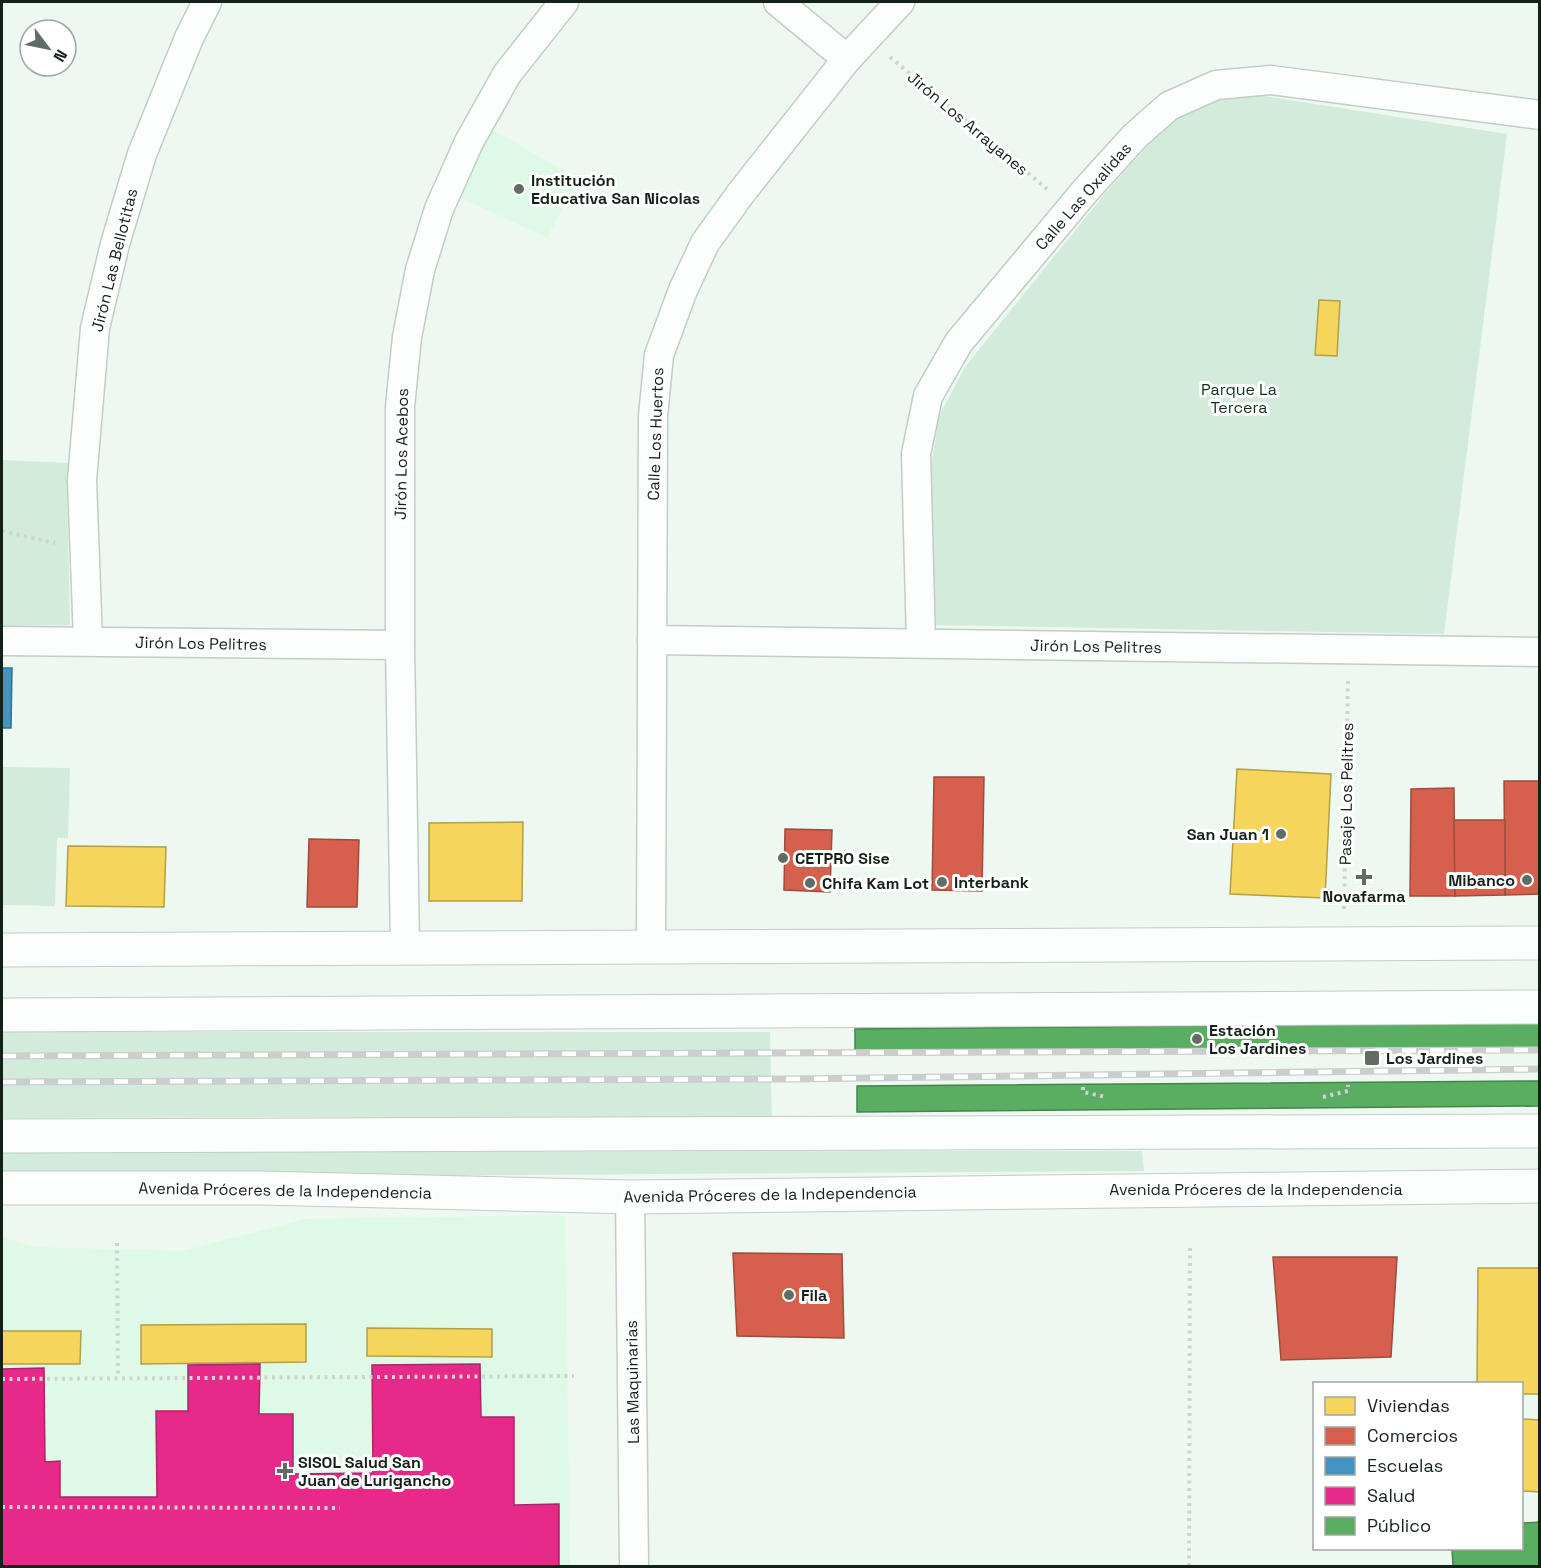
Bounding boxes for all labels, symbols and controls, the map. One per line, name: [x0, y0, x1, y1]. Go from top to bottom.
north arrow: [18, 18, 78, 78]
text: N: [49, 46, 72, 66]
street label: Jirón Los Arrayanes: [903, 67, 1032, 180]
street label: Calle Las Oxalidas: [1031, 138, 1136, 255]
place label: Institución Educativa San Nicolas: [531, 170, 700, 209]
marker: Institución Educativa San Nicolas: [512, 182, 526, 196]
street label: Jirón Las Bellotitas: [87, 186, 142, 334]
street label: Calle Los Huertos: [643, 367, 668, 501]
park label: Parque La Tercera: [1201, 379, 1277, 418]
street label: Jirón Los Acebos: [390, 388, 413, 520]
street label: Jirón Los Pelitres: [135, 632, 267, 655]
street label: Jirón Los Pelitres: [1030, 635, 1162, 658]
street label: Pasaje Los Pelitres: [1335, 723, 1358, 865]
place label: San Juan 1: [1187, 824, 1269, 845]
marker: San Juan 1: [1274, 827, 1288, 841]
place label: CETPRO Sise: [795, 848, 890, 869]
marker: CETPRO Sise: [776, 851, 790, 865]
marker: Novafarma: [1357, 870, 1371, 884]
place label: Mibanco: [1448, 870, 1515, 891]
place label: Interbank: [954, 872, 1029, 893]
place label: Chifa Kam Lot: [822, 873, 929, 894]
marker: Mibanco: [1520, 873, 1534, 887]
marker: Interbank: [935, 875, 949, 889]
marker: Chifa Kam Lot: [803, 876, 817, 890]
place label: Novafarma: [1323, 886, 1405, 907]
place label: Estación Los Jardines: [1209, 1020, 1306, 1059]
marker: Estación Los Jardines: [1190, 1032, 1204, 1046]
place label: Los Jardines: [1386, 1048, 1483, 1069]
marker: Los Jardines: [1363, 1049, 1381, 1067]
street label: Avenida Próceres de la Independencia: [138, 1177, 432, 1204]
street label: Avenida Próceres de la Independencia: [1109, 1179, 1403, 1200]
street label: Avenida Próceres de la Independencia: [623, 1181, 917, 1208]
place label: Fila: [801, 1285, 827, 1306]
marker: Fila: [782, 1288, 796, 1302]
street label: Las Maquinarias: [621, 1320, 644, 1444]
legend: [1313, 1382, 1523, 1550]
text: Viviendas: [1367, 1394, 1450, 1417]
text: Comercios: [1367, 1424, 1458, 1447]
place label: SISOL Salud San Juan de Lurigancho: [298, 1452, 451, 1491]
text: Escuelas: [1367, 1454, 1443, 1477]
marker: SISOL Salud San Juan de Lurigancho: [276, 1462, 294, 1480]
text: Salud: [1367, 1484, 1415, 1507]
text: Público: [1367, 1514, 1431, 1537]

